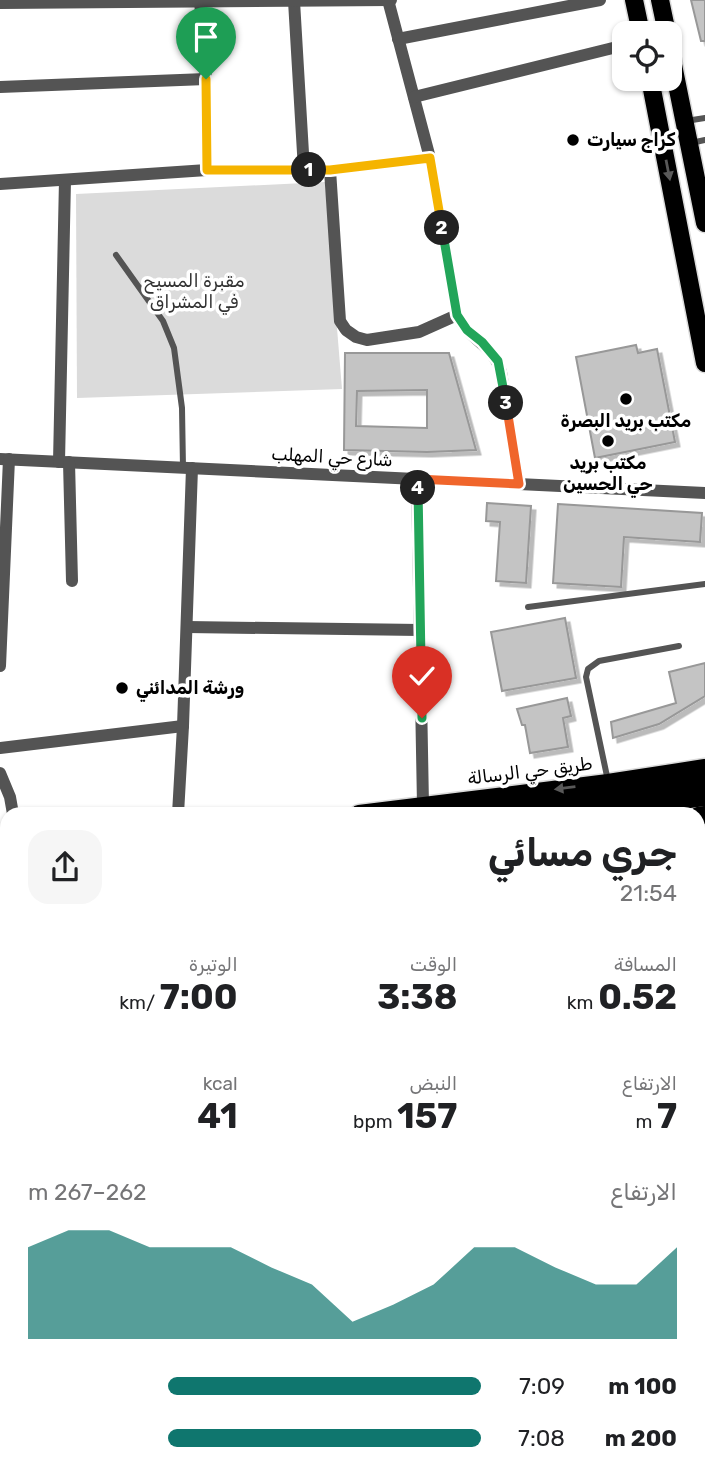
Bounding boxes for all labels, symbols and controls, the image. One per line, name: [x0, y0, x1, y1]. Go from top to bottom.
pin: [176, 7, 236, 79]
icon: arrive: [187, 18, 225, 56]
map controls: [612, 21, 682, 91]
button: locate: [612, 21, 682, 91]
place label: كراج سيارت: [587, 129, 676, 153]
marker: كراج سيارت: [565, 132, 581, 148]
pin: 1: [292, 152, 326, 188]
text: 1: [304, 158, 313, 181]
one-way arrow: [662, 159, 673, 181]
pin: 2: [424, 210, 460, 246]
text: 2: [435, 216, 448, 239]
park label: مقبرة المسيح في المشراق: [143, 270, 245, 315]
pin: 3: [489, 386, 524, 420]
text: 3: [499, 391, 512, 414]
marker: مكتب بريد البصرة: [618, 391, 634, 407]
place label: مكتب بريد البصرة: [561, 410, 691, 432]
marker: مكتب بريد حي الحسين: [600, 433, 616, 449]
street label: شارع حي المهلب: [271, 443, 393, 473]
place label: مكتب بريد حي الحسين: [563, 452, 653, 498]
pin: 4: [400, 470, 436, 505]
text: 4: [411, 476, 424, 499]
pin: [392, 646, 452, 718]
icon: check: [403, 657, 441, 695]
place label: ورشة المدائني: [136, 677, 244, 702]
marker: ورشة المدائني: [114, 680, 130, 696]
street label: طريق حي الرسالة: [466, 752, 594, 792]
one-way arrow: [554, 783, 576, 794]
button: share: [28, 830, 102, 904]
text: جري مسائي: [488, 830, 677, 876]
text: 21:54: [620, 879, 677, 907]
text: الوتيرة: [189, 953, 238, 976]
text: الوقت: [410, 953, 457, 976]
text: المسافة: [614, 953, 677, 976]
text: 7:00: [160, 976, 238, 1018]
text: 3:38: [377, 976, 457, 1018]
text: 0.52: [598, 976, 677, 1018]
text: /km: [119, 991, 160, 1014]
text: km: [567, 991, 598, 1014]
text: kcal: [203, 1072, 238, 1095]
text: النبض: [409, 1072, 457, 1095]
text: الارتفاع: [622, 1072, 677, 1095]
text: 41: [197, 1095, 238, 1137]
text: 157: [397, 1095, 457, 1137]
text: 7: [657, 1095, 677, 1137]
text: bpm: [353, 1110, 397, 1133]
text: m: [635, 1110, 657, 1133]
text: 262–267 m: [28, 1178, 147, 1206]
text: الارتفاع: [611, 1178, 677, 1206]
text: 7:09: [519, 1372, 565, 1400]
text: 100 m: [608, 1372, 677, 1400]
text: 7:08: [518, 1424, 565, 1452]
text: 200 m: [605, 1424, 677, 1452]

